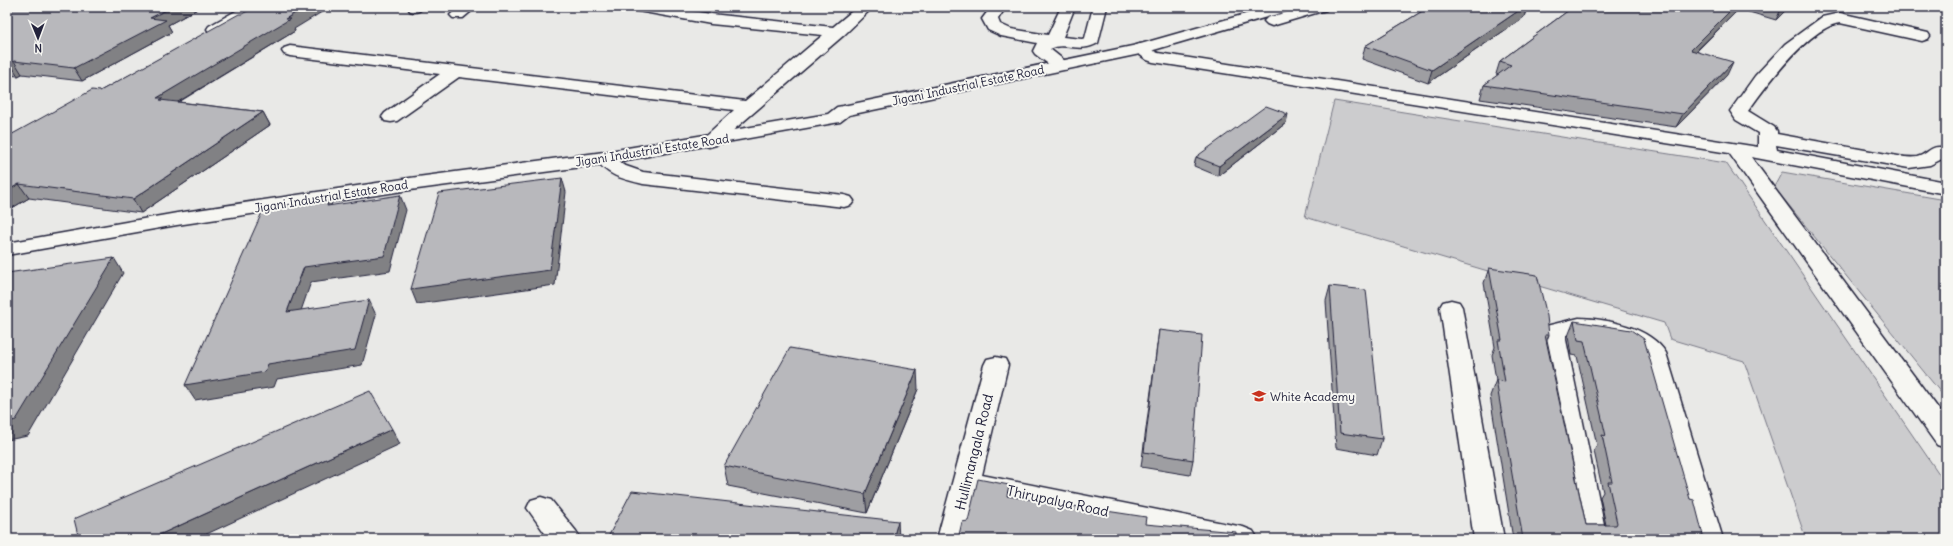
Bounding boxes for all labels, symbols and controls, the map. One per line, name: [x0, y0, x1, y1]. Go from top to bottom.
north arrow: [18, 18, 58, 58]
text: N: [34, 41, 42, 55]
street label: Jigani Industrial Estate Road: [890, 62, 1046, 108]
street label: Jigani Industrial Estate Road: [574, 130, 730, 170]
street label: Jigani Industrial Estate Road: [253, 176, 409, 216]
school or university icon: White Academy: [1251, 388, 1267, 404]
place label: White Academy: [1270, 389, 1355, 404]
street label: Hullimangala Road: [951, 392, 997, 512]
street label: Thirupalya Road: [1005, 481, 1111, 521]

